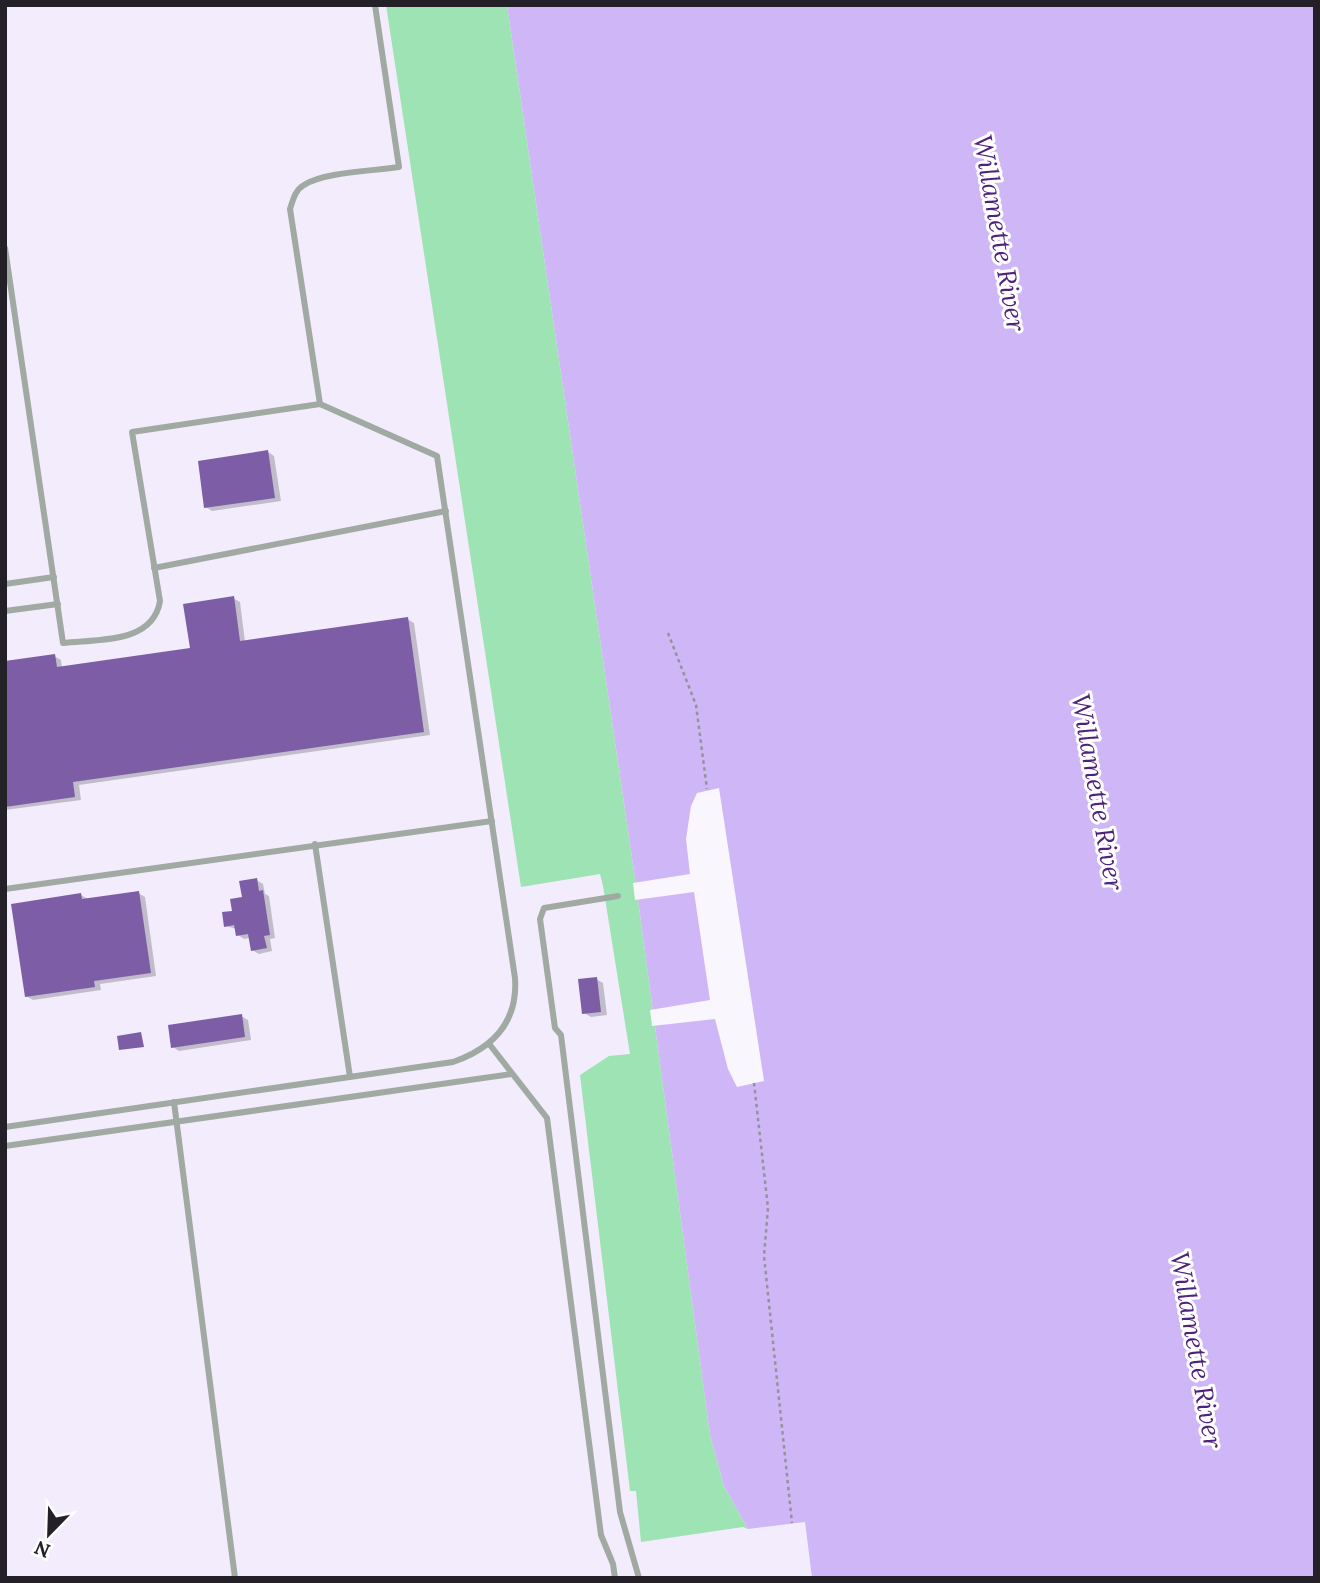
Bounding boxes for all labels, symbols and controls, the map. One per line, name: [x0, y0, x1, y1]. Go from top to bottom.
water label: Willamette River: [966, 132, 1034, 334]
water label: Willamette River: [1064, 691, 1132, 893]
water label: Willamette River: [1163, 1249, 1231, 1451]
north arrow: [14, 1499, 84, 1569]
text: N: [31, 1536, 54, 1564]

